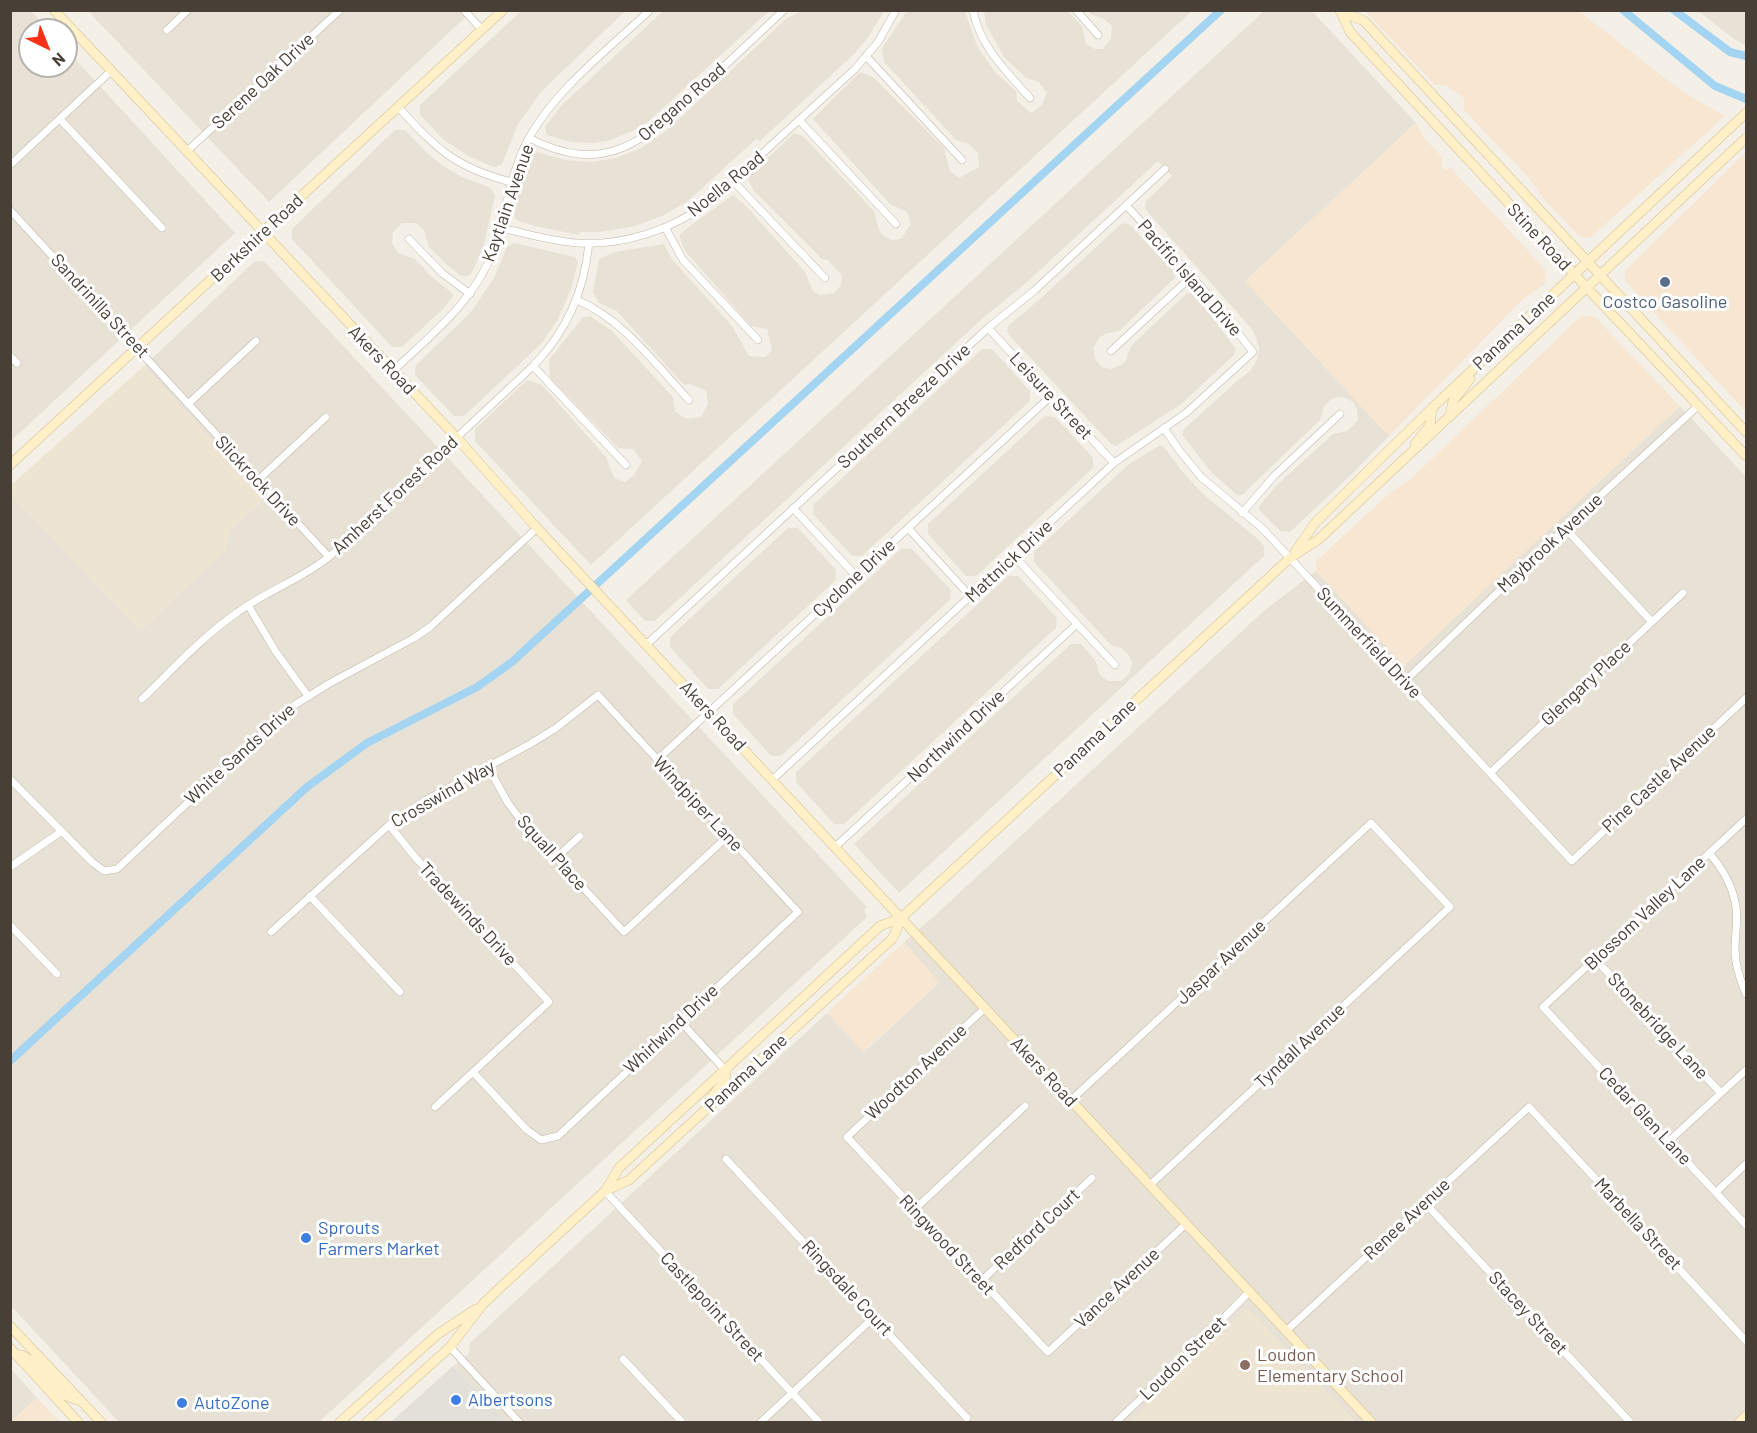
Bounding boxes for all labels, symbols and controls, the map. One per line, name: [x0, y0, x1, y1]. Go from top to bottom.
north arrow: [18, 18, 78, 78]
street label: Serene Oak Drive: [207, 28, 319, 134]
text: N: [49, 49, 70, 71]
street label: Oregano Road: [634, 58, 730, 146]
street label: Kaytlain Avenue: [478, 141, 538, 265]
street label: Noella Road: [683, 147, 769, 221]
street label: Berkshire Road: [206, 190, 308, 286]
street label: Stine Road: [1502, 199, 1576, 275]
street label: Pacific Island Drive: [1133, 215, 1247, 341]
street label: Sandrinilla Street: [46, 249, 154, 363]
marker: Costco Gasoline: [1658, 275, 1672, 289]
street label: Panama Lane: [1468, 287, 1560, 375]
place label: Costco Gasoline: [1603, 291, 1727, 313]
street label: Akers Road: [344, 321, 420, 399]
street label: Southern Breeze Drive: [833, 339, 975, 473]
street label: Leisure Street: [1005, 348, 1097, 444]
street label: Slickrock Drive: [211, 431, 305, 531]
street label: Amherst Forest Road: [328, 431, 462, 559]
street label: Maybrook Avenue: [1493, 489, 1607, 597]
street label: Mattnick Drive: [961, 515, 1057, 607]
street label: Cyclone Drive: [808, 534, 900, 622]
street label: Summerfield Drive: [1312, 583, 1426, 703]
street label: Glengary Place: [1537, 636, 1635, 730]
street label: Akers Road: [675, 677, 751, 755]
street label: Northwind Drive: [903, 685, 1009, 787]
street label: Panama Lane: [1049, 694, 1141, 782]
street label: White Sands Drive: [180, 699, 300, 809]
street label: Pine Castle Avenue: [1598, 721, 1720, 837]
street label: Windpiper Lane: [648, 752, 748, 856]
street label: Crosswind Way: [387, 756, 499, 832]
street label: Squall Place: [513, 811, 591, 895]
street label: Blossom Valley Lane: [1580, 851, 1710, 975]
street label: Tradewinds Drive: [415, 858, 521, 970]
street label: Jaspar Avenue: [1172, 915, 1270, 1009]
street label: Stonebridge Lane: [1603, 968, 1713, 1084]
street label: Whirlwind Drive: [619, 980, 723, 1078]
street label: Tyndall Avenue: [1250, 999, 1350, 1093]
street label: Woodton Avenue: [861, 1019, 971, 1125]
street label: Panama Lane: [700, 1029, 792, 1117]
street label: Akers Road: [1006, 1033, 1082, 1111]
street label: Cedar Glen Lane: [1594, 1062, 1696, 1170]
street label: Marbella Street: [1590, 1173, 1686, 1275]
street label: Renee Avenue: [1359, 1174, 1455, 1264]
street label: Redford Court: [990, 1184, 1084, 1274]
street label: Ringwood Street: [895, 1190, 999, 1300]
place label: Sprouts Farmers Market: [318, 1217, 440, 1260]
marker: Sprouts Farmers Market: [299, 1231, 313, 1245]
street label: Ringsdale Court: [797, 1235, 897, 1341]
street label: Vance Avenue: [1070, 1243, 1164, 1333]
street label: Castlepoint Street: [656, 1248, 768, 1366]
street label: Stacey Street: [1484, 1267, 1572, 1359]
street label: Loudon Street: [1135, 1311, 1231, 1405]
place label: Loudon Elementary School: [1257, 1344, 1404, 1386]
marker: Loudon Elementary School: [1238, 1358, 1252, 1372]
place label: Albertsons: [468, 1389, 553, 1411]
place label: AutoZone: [194, 1392, 270, 1414]
marker: Albertsons: [449, 1393, 463, 1407]
marker: AutoZone: [175, 1396, 189, 1410]

